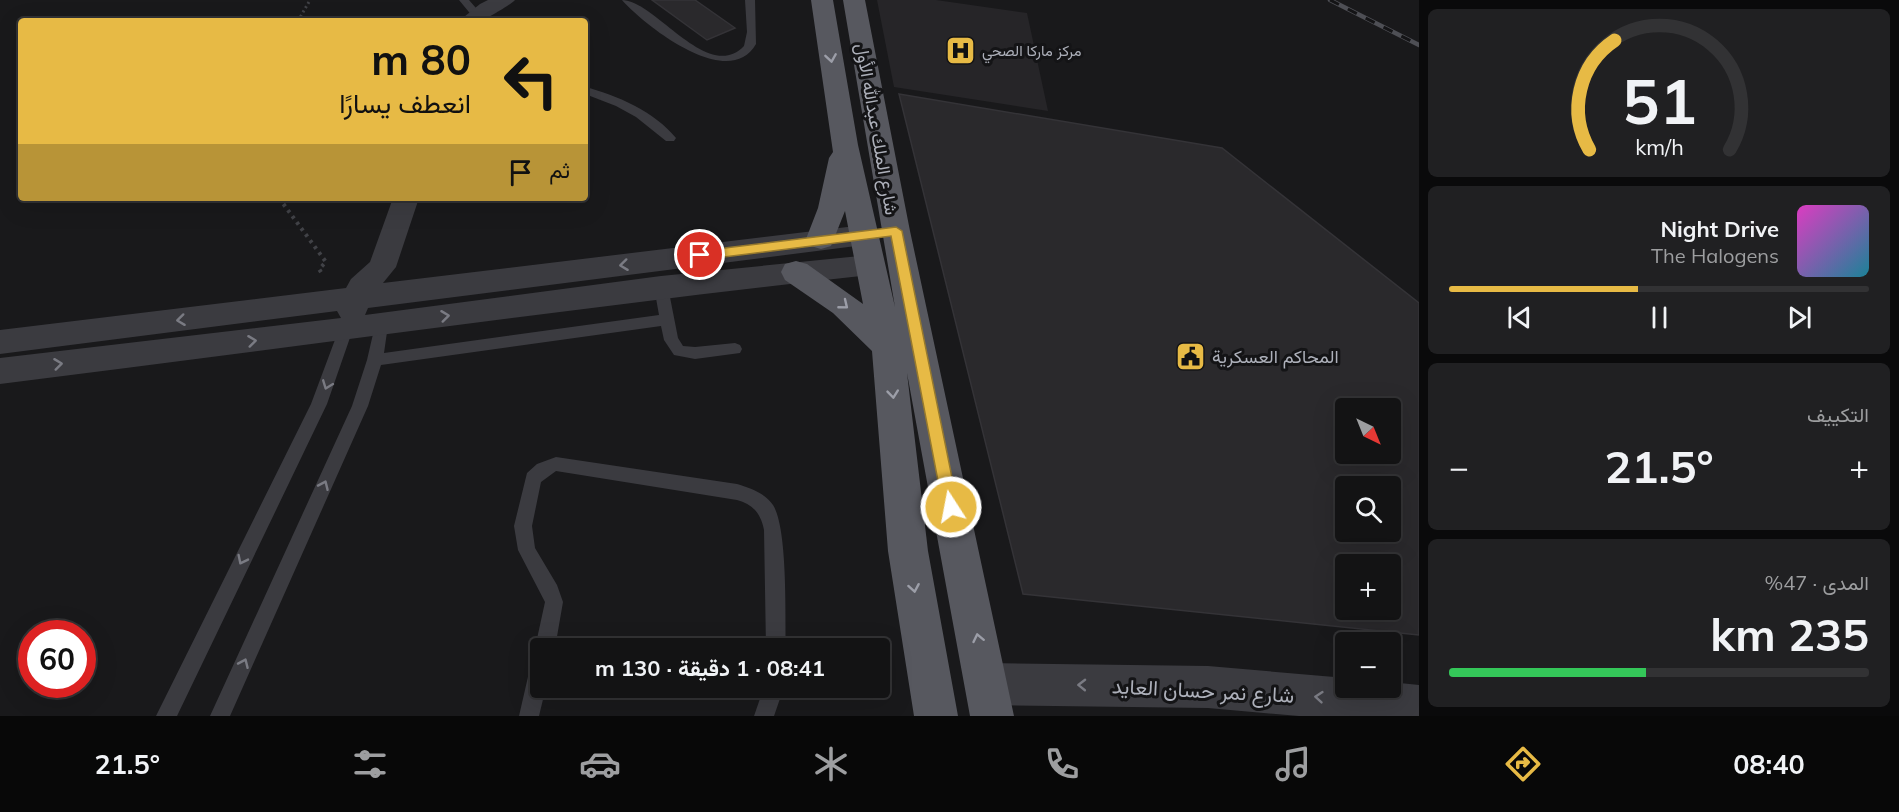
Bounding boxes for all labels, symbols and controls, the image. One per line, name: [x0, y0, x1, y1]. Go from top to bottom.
text: 80 m: [371, 33, 471, 86]
hospital icon: مركز ماركا الصحي: [945, 34, 977, 66]
street label: شارع الملك عبدالله الأول: [850, 41, 903, 217]
place label: مركز ماركا الصحي: [982, 41, 1082, 64]
icon: left: [492, 42, 570, 120]
one-way arrow: [825, 53, 837, 62]
text: 51: [1622, 61, 1696, 140]
text: انعطف يسارًا: [339, 86, 471, 120]
text: km/h: [1635, 133, 1683, 160]
icon: arrive: [504, 156, 537, 189]
text: ثم: [549, 156, 570, 184]
text: Night Drive: [1660, 215, 1779, 243]
pin: [674, 229, 725, 280]
icon: arrive: [683, 238, 716, 271]
text: The Halogens: [1651, 243, 1779, 268]
one-way arrow: [620, 258, 629, 271]
one-way arrow: [837, 297, 848, 308]
icon: previous: [1503, 301, 1536, 334]
icon: pause: [1643, 301, 1676, 334]
icon: next: [1783, 301, 1816, 334]
one-way arrow: [441, 311, 450, 323]
one-way arrow: [176, 313, 185, 326]
one-way arrow: [247, 335, 256, 347]
public building icon: المحاكم العسكرية: [1175, 340, 1207, 372]
place label: المحاكم العسكرية: [1212, 345, 1339, 369]
one-way arrow: [54, 358, 63, 370]
one-way arrow: [322, 379, 335, 390]
one-way arrow: [886, 389, 899, 399]
north arrow: [1335, 398, 1401, 464]
map controls: [1335, 398, 1401, 698]
text: التكييف: [1807, 402, 1869, 427]
text: 21.5°: [1604, 438, 1714, 494]
text: −: [1449, 446, 1469, 487]
text: +: [1849, 446, 1869, 487]
position arrow: [919, 475, 983, 539]
button: search: [1335, 476, 1401, 542]
one-way arrow: [317, 480, 329, 491]
one-way arrow: [238, 554, 250, 565]
button: +: [1335, 554, 1401, 620]
text: المدى · 47%: [1765, 570, 1869, 595]
one-way arrow: [908, 583, 920, 592]
text: 235 km: [1710, 606, 1869, 662]
speed limit sign: 60: [18, 620, 96, 698]
button: −: [1335, 632, 1401, 698]
one-way arrow: [972, 633, 985, 643]
text: 08:41 · 1 دقيقة · 130 m: [595, 654, 825, 682]
one-way arrow: [236, 658, 248, 669]
street label: شارع نمر حسان العايد: [1111, 672, 1295, 710]
one-way arrow: [1078, 679, 1087, 691]
one-way arrow: [1314, 691, 1323, 704]
icon: filters: [349, 743, 391, 785]
icon: car: [579, 743, 621, 785]
icon: climate: [810, 743, 852, 785]
icon: phone: [1041, 743, 1083, 785]
icon: music: [1272, 743, 1314, 785]
icon: directions: [1502, 743, 1544, 785]
text: 21.5°: [94, 747, 160, 781]
text: 08:40: [1733, 747, 1805, 781]

